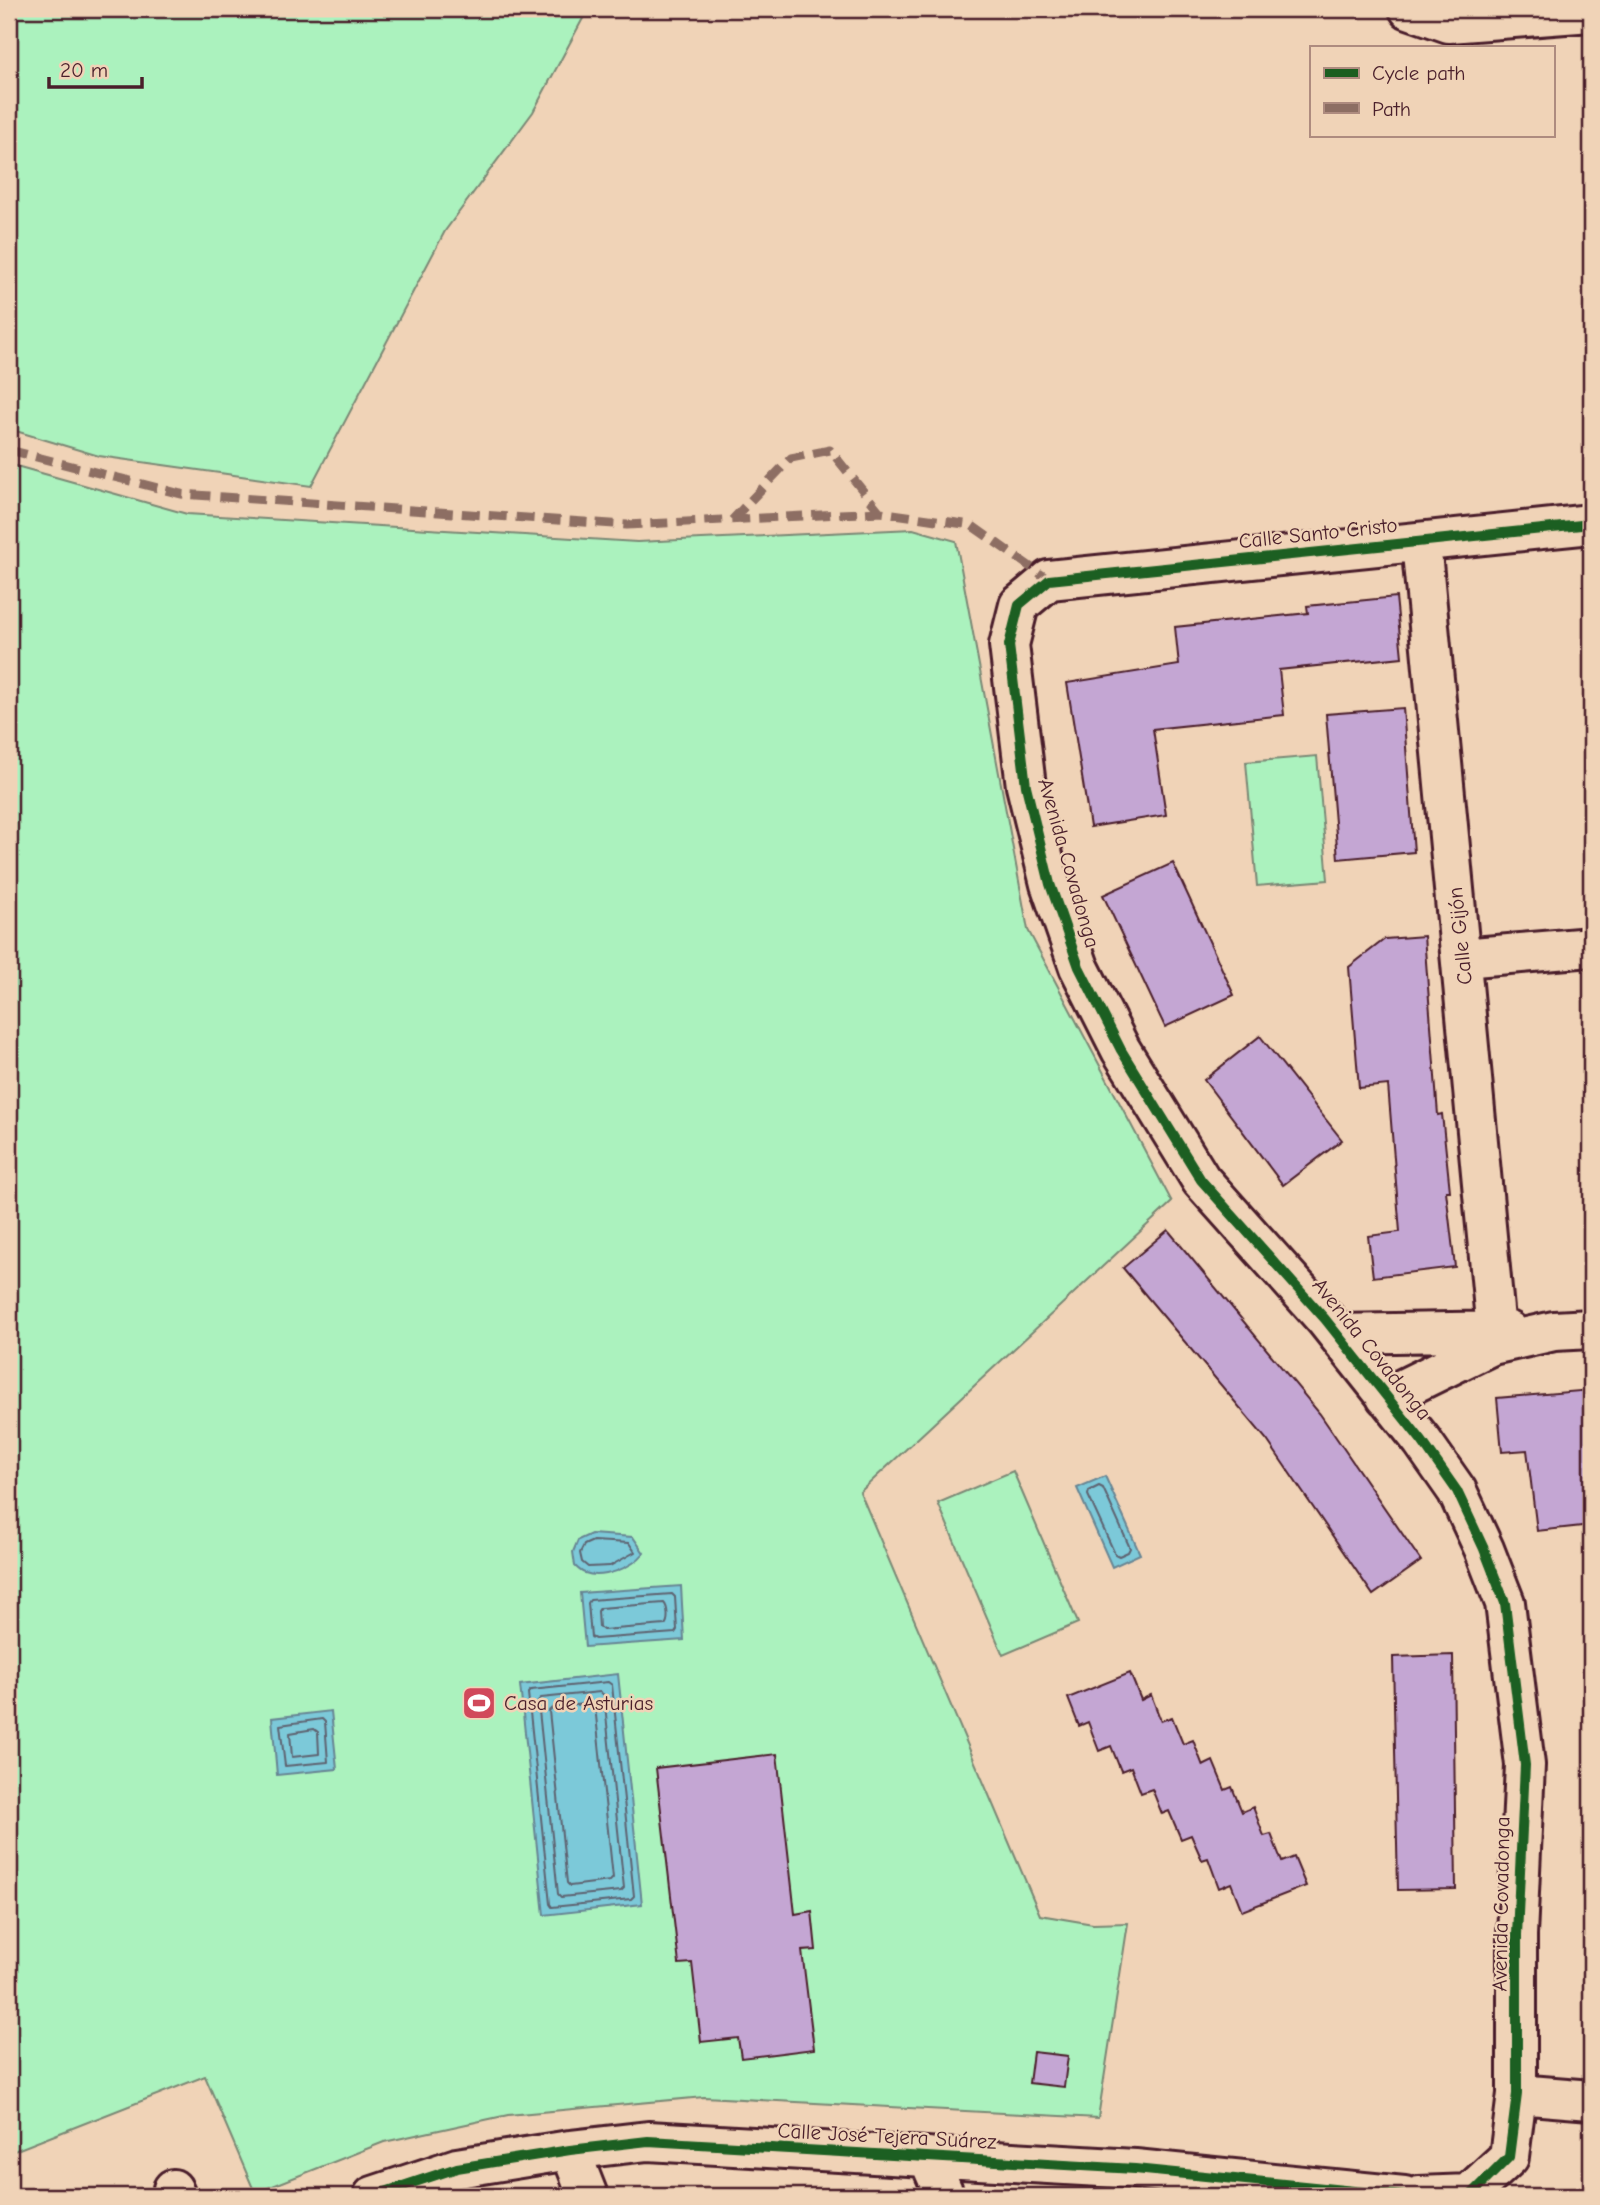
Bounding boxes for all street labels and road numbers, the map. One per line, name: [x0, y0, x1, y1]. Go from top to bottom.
street label: Calle Santo Cristo: [1238, 513, 1398, 553]
street label: Avenida Covadonga: [1033, 775, 1105, 951]
street label: Calle Gijón: [1443, 886, 1477, 986]
street label: Avenida Covadonga: [1308, 1273, 1436, 1425]
street label: Avenida Covadonga: [1487, 1816, 1515, 1992]
street label: Calle José Tejera Suárez: [777, 2118, 997, 2154]

